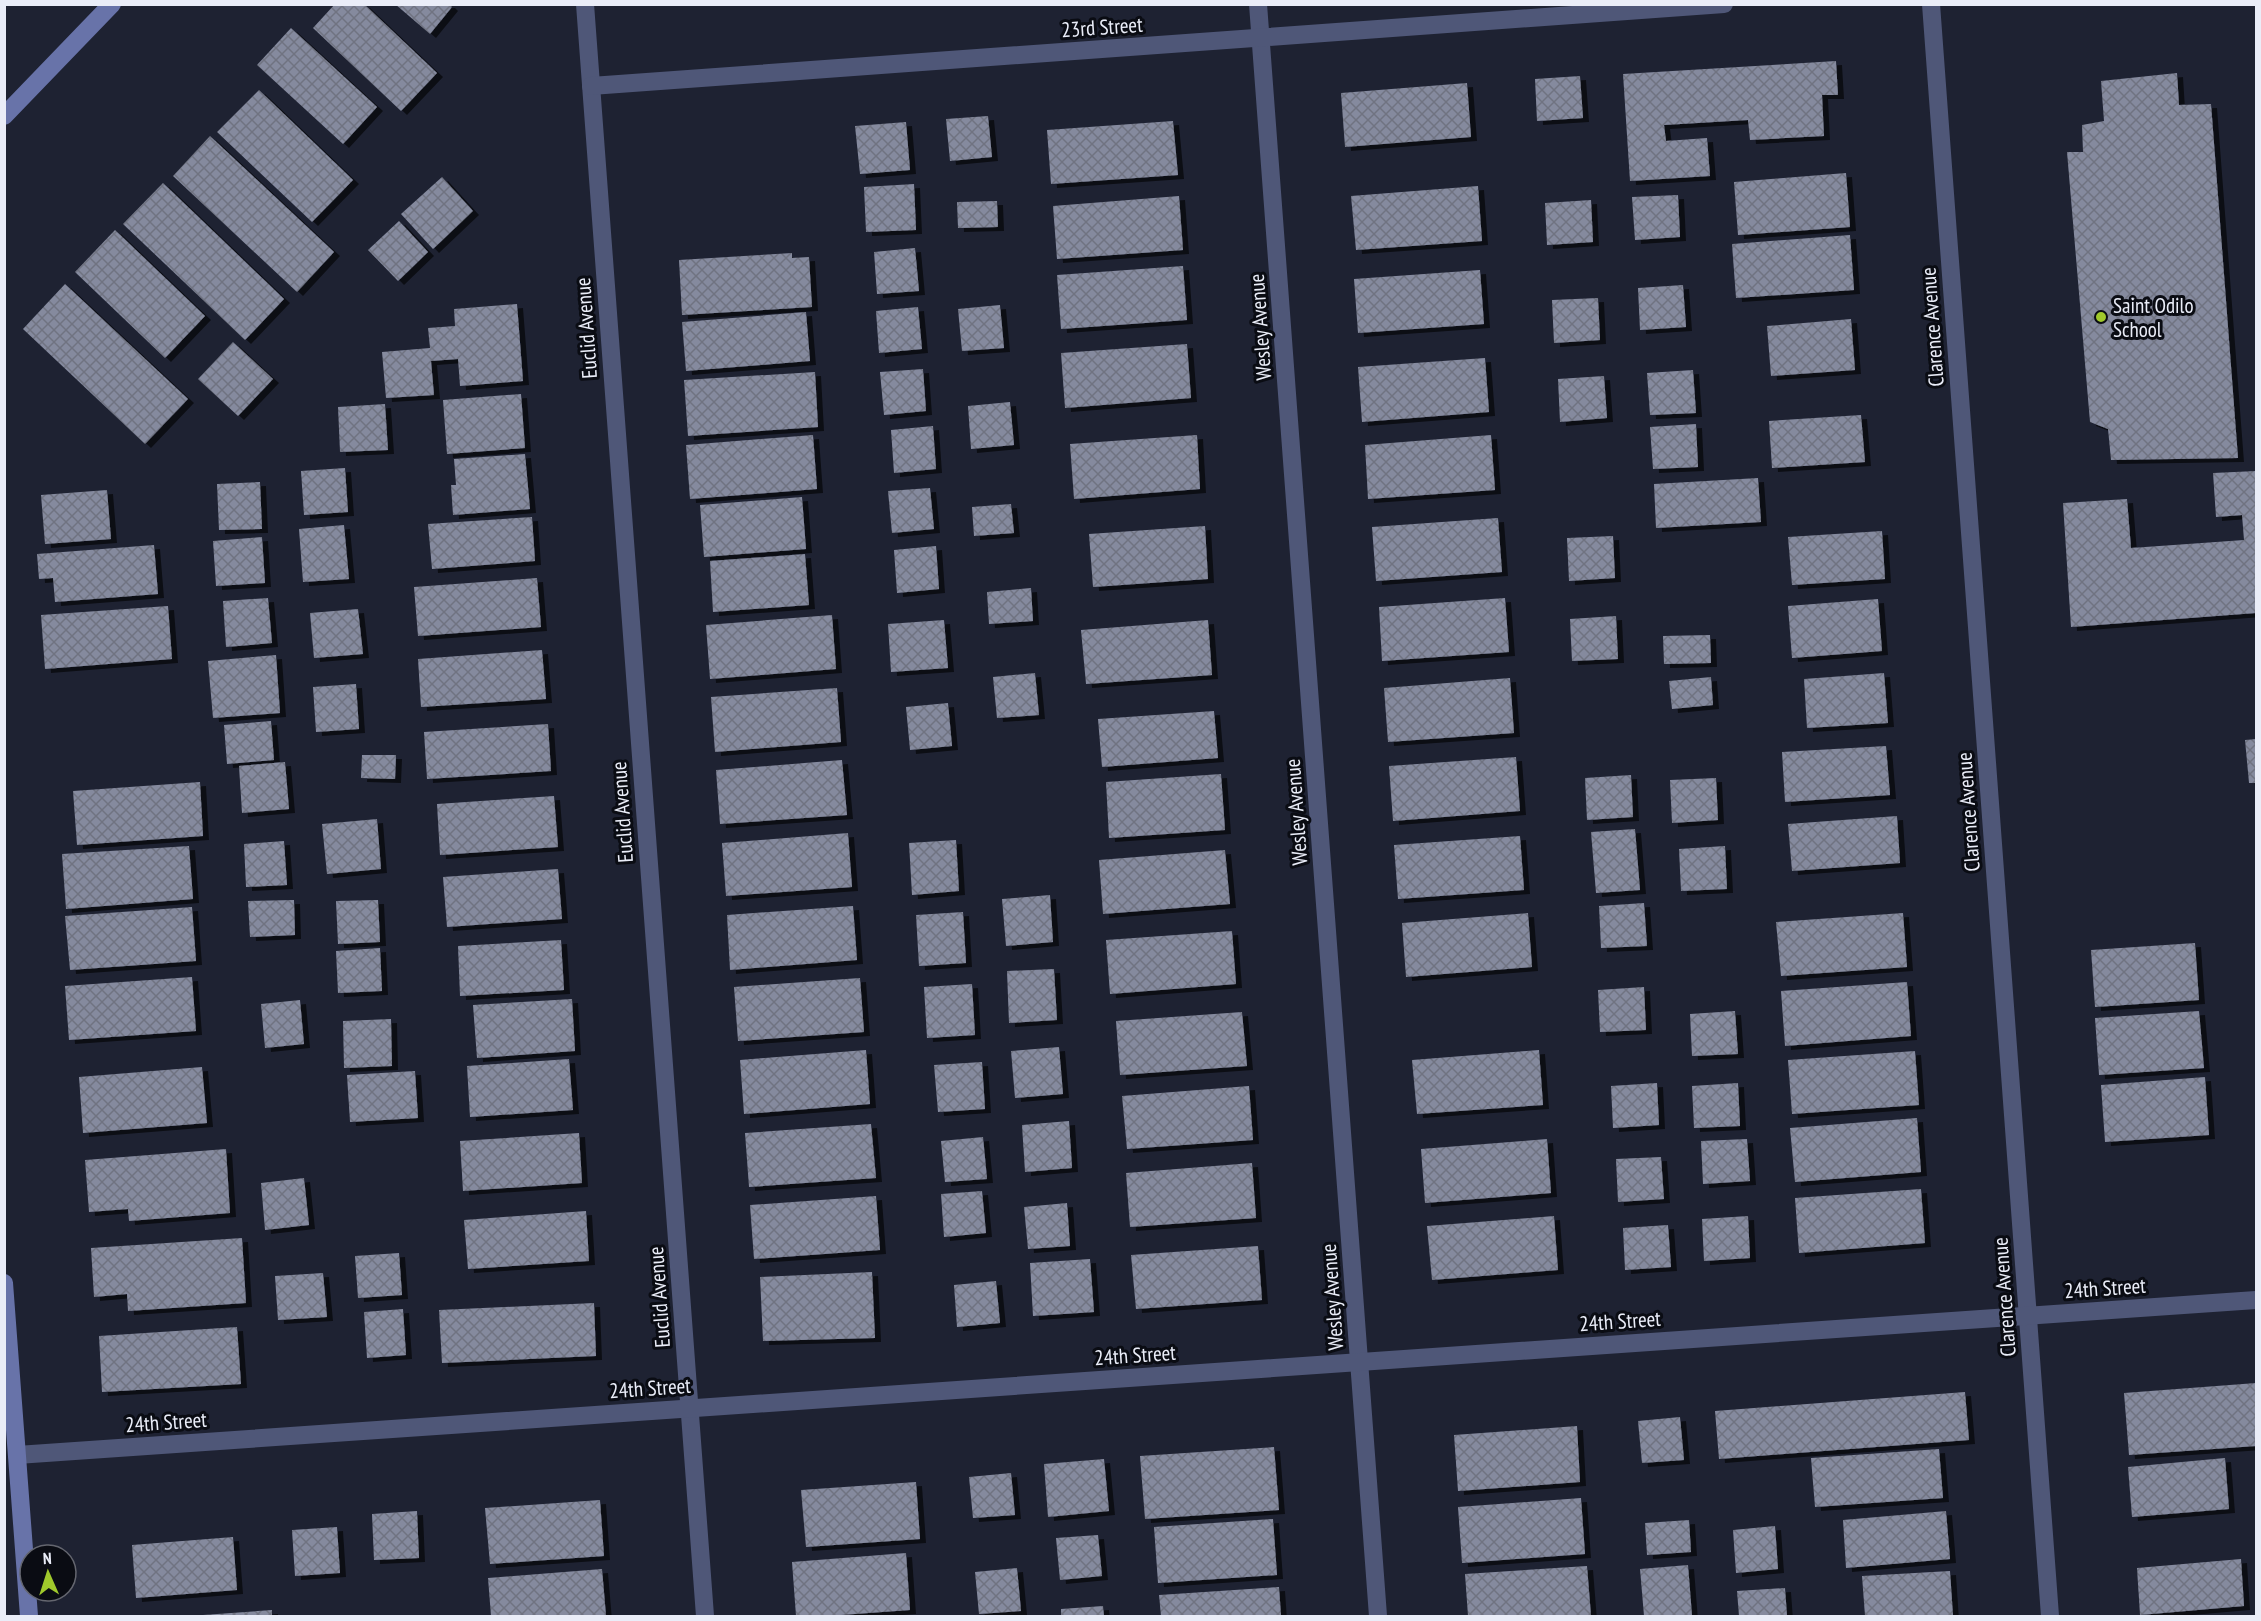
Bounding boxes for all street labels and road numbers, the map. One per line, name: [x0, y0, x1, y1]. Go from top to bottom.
street label: 23rd Street: [1060, 11, 1144, 43]
street label: Clarence Avenue: [1914, 267, 1950, 387]
street label: Wesley Avenue: [1243, 273, 1277, 381]
street label: Euclid Avenue: [569, 277, 603, 379]
street label: Clarence Avenue: [1950, 752, 1986, 872]
street label: Wesley Avenue: [1279, 758, 1313, 866]
street label: Euclid Avenue: [605, 761, 639, 863]
street label: Clarence Avenue: [1986, 1237, 2022, 1357]
street label: Wesley Avenue: [1315, 1243, 1349, 1351]
street label: Euclid Avenue: [642, 1246, 676, 1348]
street label: 24th Street: [2063, 1272, 2147, 1304]
street label: 24th Street: [1578, 1305, 1662, 1337]
street label: 24th Street: [1093, 1339, 1177, 1371]
street label: 24th Street: [608, 1372, 692, 1404]
street label: 24th Street: [124, 1406, 208, 1438]

